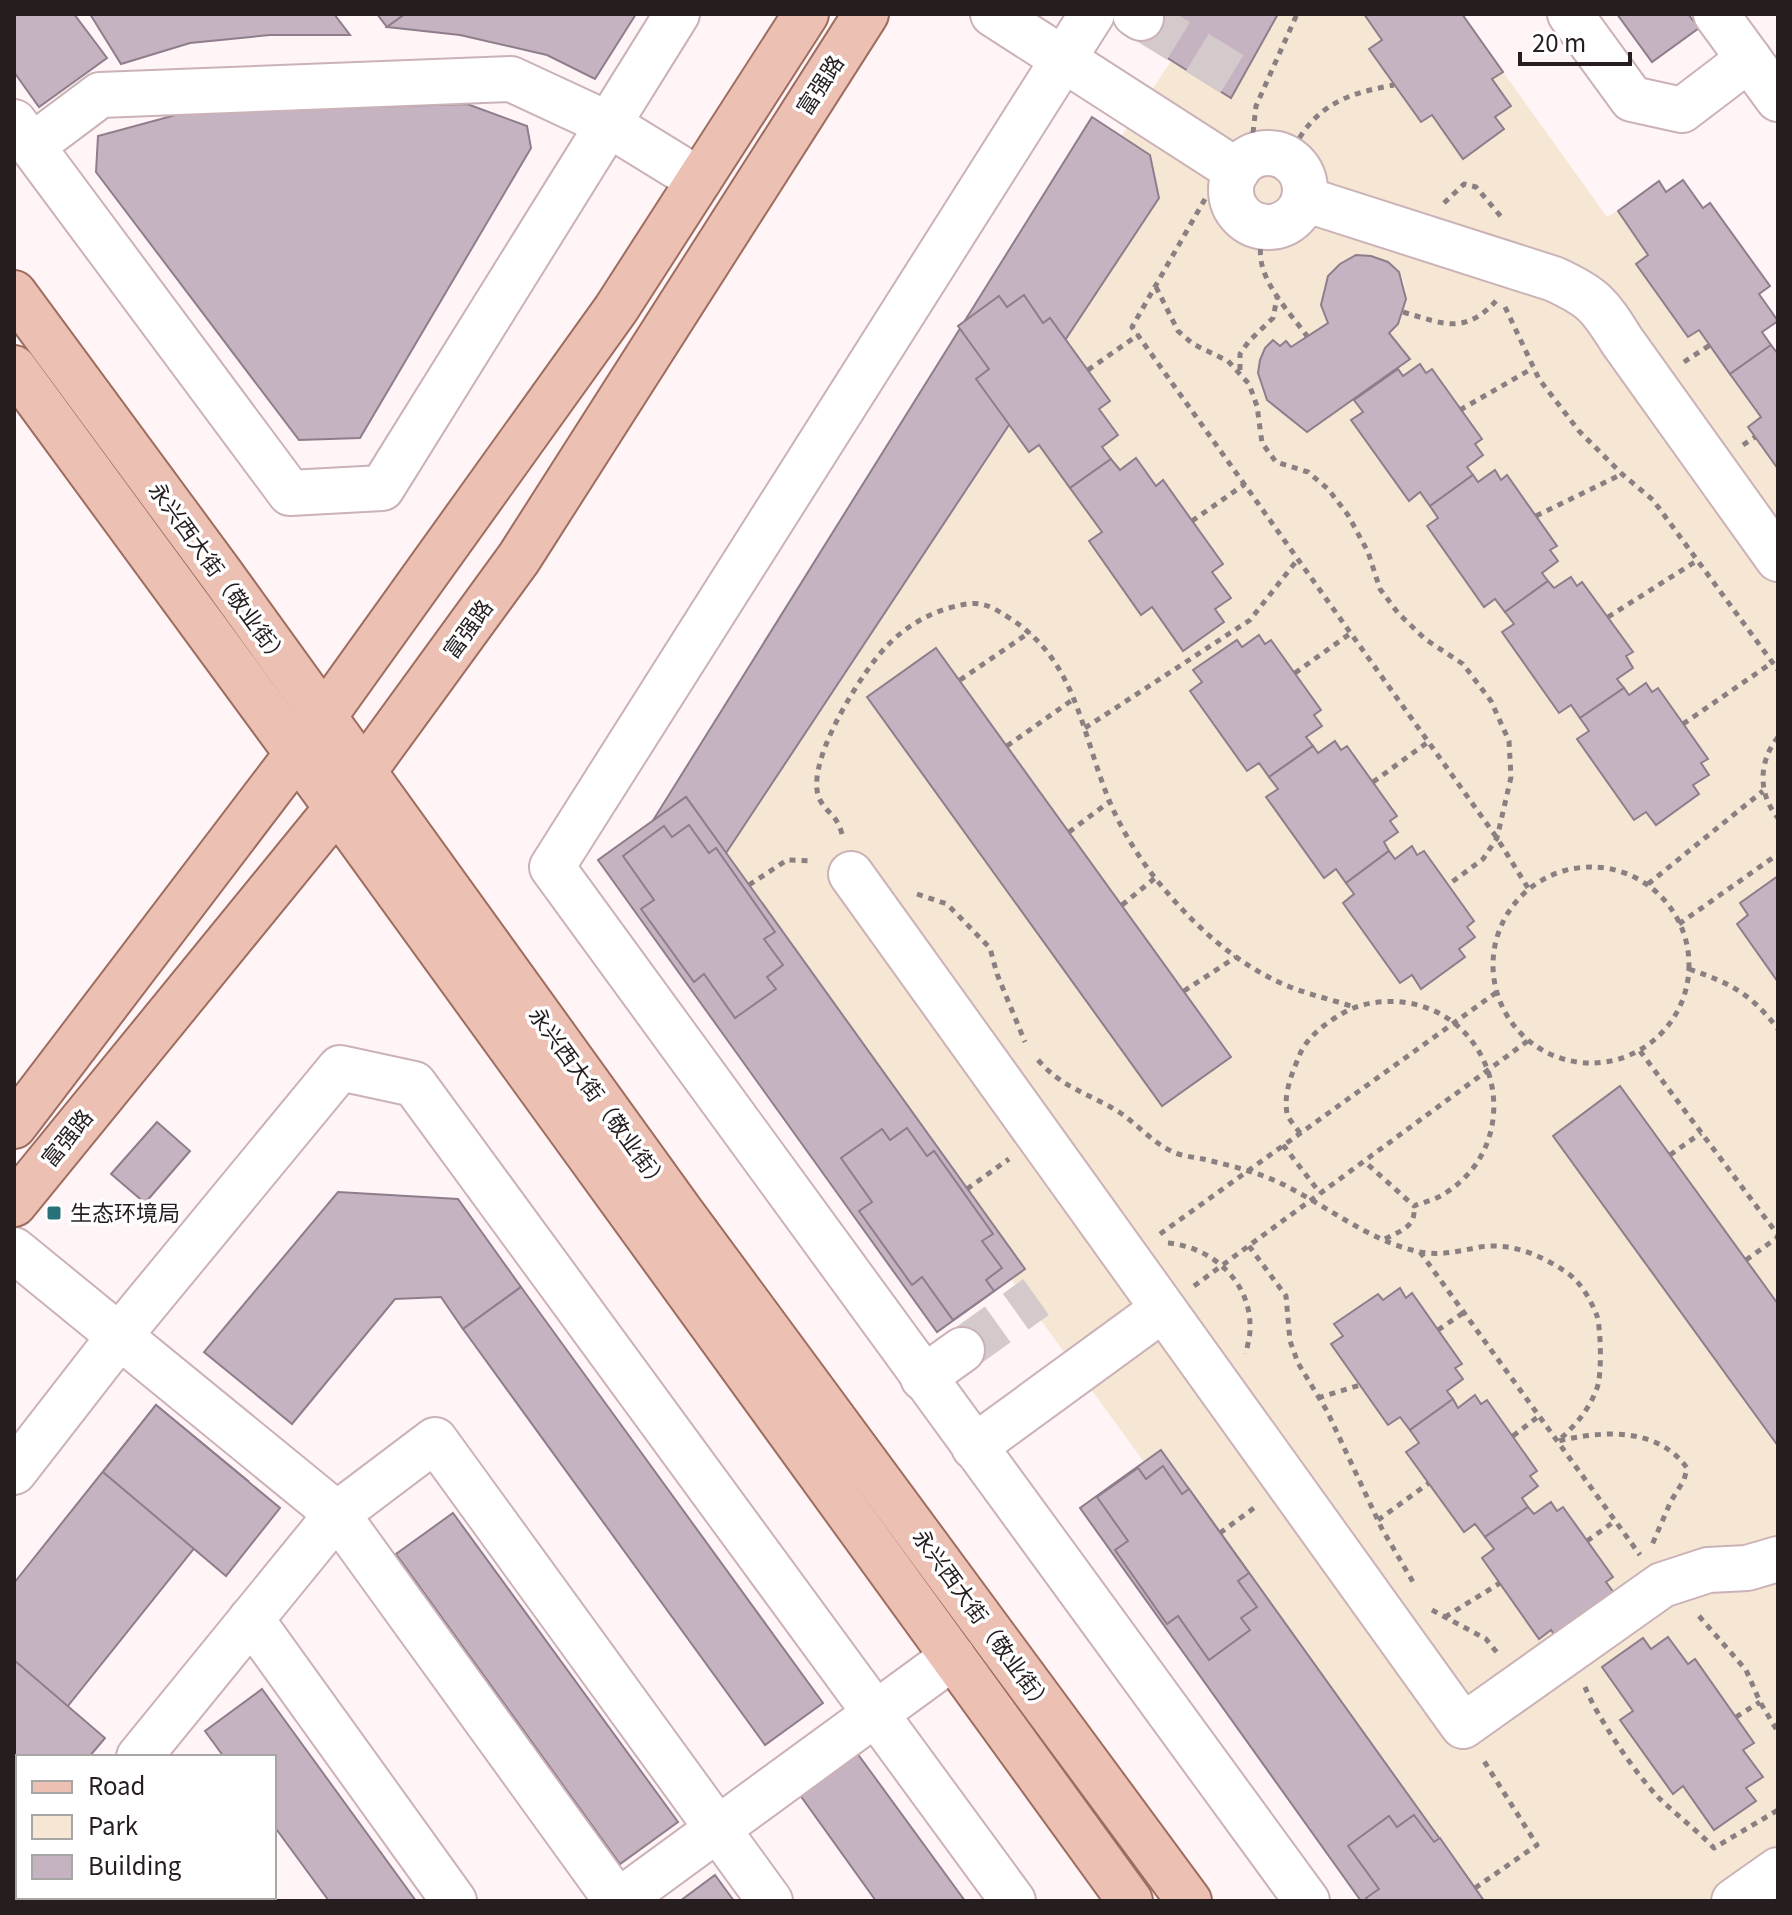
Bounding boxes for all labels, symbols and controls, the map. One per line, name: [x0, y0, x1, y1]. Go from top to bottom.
scale bar: [1520, 16, 1630, 66]
text: 20 m: [1532, 24, 1586, 59]
street label: 富强路: [787, 48, 850, 120]
street label: 永兴西大街（敬业街）: [143, 474, 298, 671]
street label: 富强路: [434, 592, 499, 664]
street label: 永兴西大街（敬业街）: [523, 999, 678, 1196]
street label: 富强路: [32, 1101, 99, 1172]
place label: 生态环境局: [70, 1195, 180, 1227]
marker: 生态环境局: [45, 1204, 63, 1222]
street label: 永兴西大街（敬业街）: [907, 1521, 1062, 1718]
legend: [16, 1755, 276, 1899]
text: Road: [88, 1767, 145, 1802]
text: Park: [88, 1807, 139, 1842]
text: Building: [88, 1847, 182, 1882]

